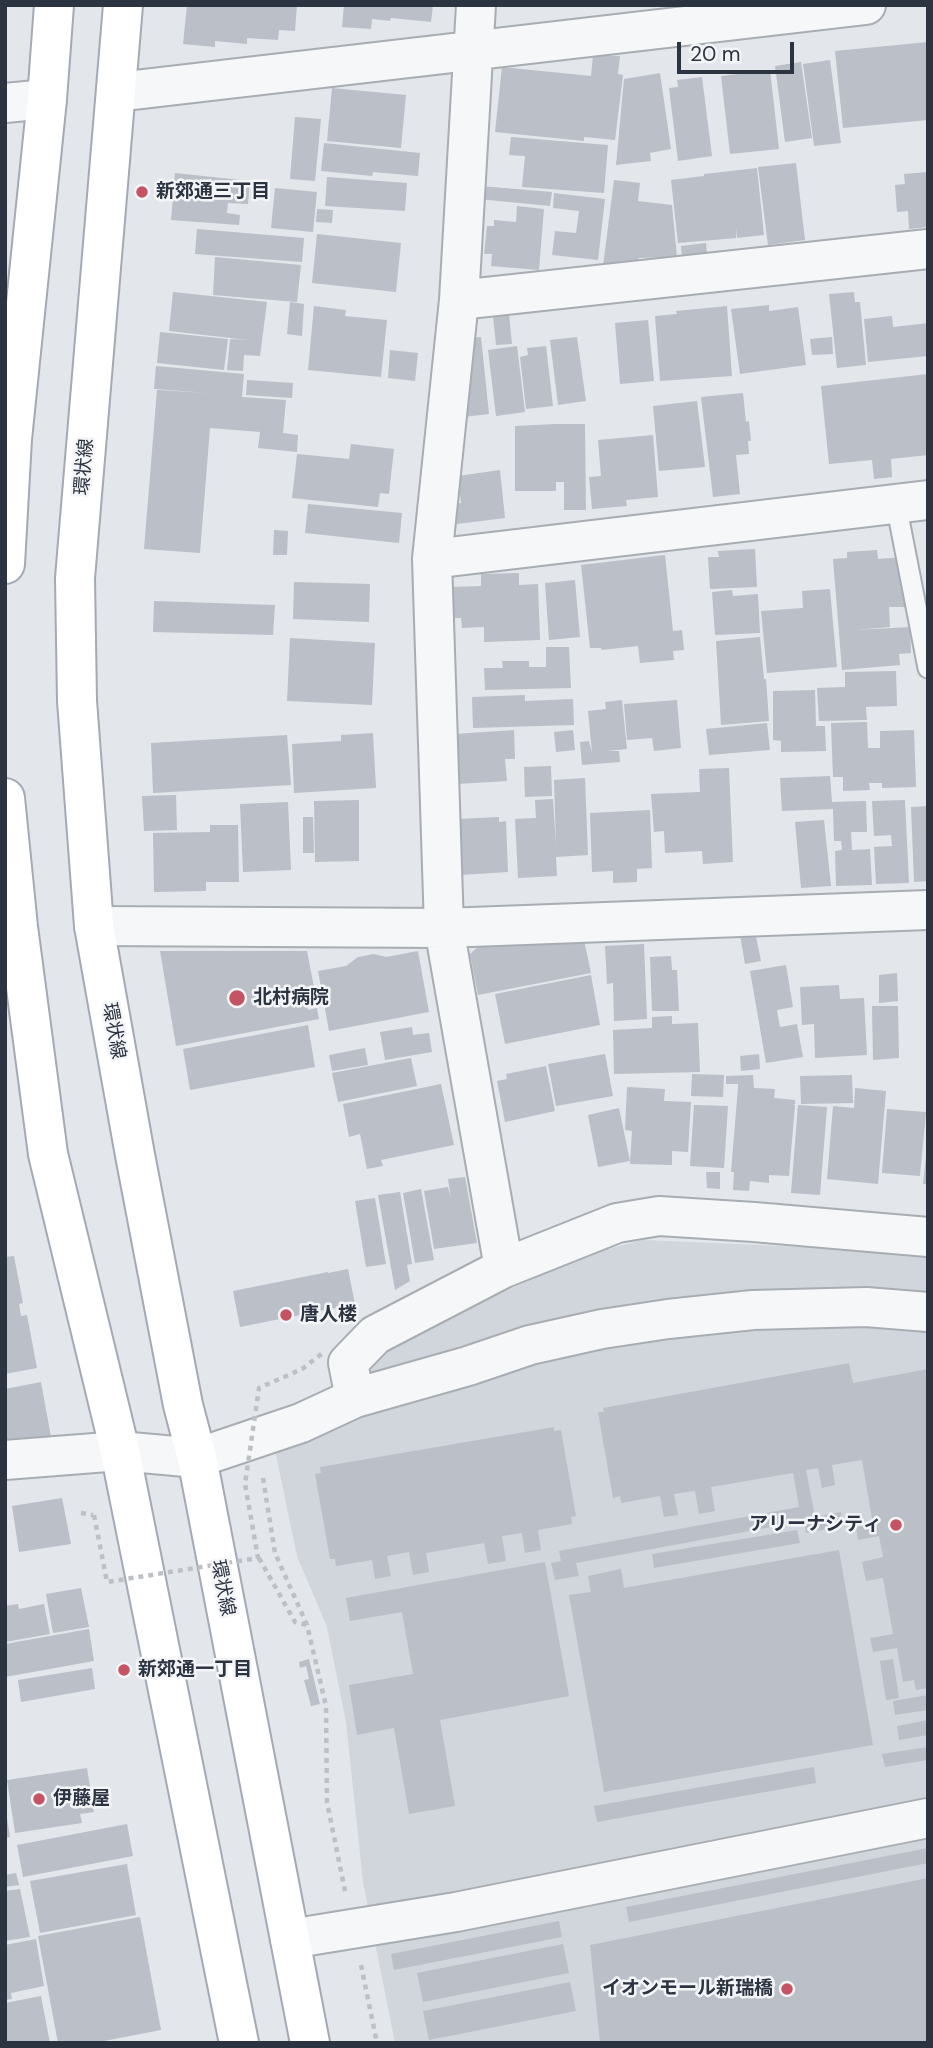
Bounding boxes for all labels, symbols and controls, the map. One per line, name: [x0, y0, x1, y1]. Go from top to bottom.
scale bar: [681, 28, 798, 72]
text: 20 m: [690, 40, 741, 68]
place label: 新郊通三丁目: [156, 181, 270, 203]
marker: 新郊通三丁目: [134, 184, 150, 200]
street label: 環状線: [71, 438, 99, 496]
place label: 北村病院: [253, 987, 329, 1009]
marker: 北村病院: [227, 988, 247, 1008]
street label: 環状線: [97, 1001, 129, 1061]
place label: 唐人楼: [300, 1304, 357, 1326]
marker: 唐人楼: [278, 1307, 294, 1323]
place label: アリーナシティ: [749, 1514, 882, 1536]
marker: アリーナシティ: [888, 1517, 904, 1533]
street label: 環状線: [205, 1558, 239, 1618]
place label: 新郊通一丁目: [138, 1659, 252, 1681]
marker: 新郊通一丁目: [116, 1662, 132, 1678]
place label: 伊藤屋: [53, 1788, 110, 1810]
marker: 伊藤屋: [31, 1791, 47, 1807]
place label: イオンモール新瑞橋: [602, 1978, 773, 2000]
marker: イオンモール新瑞橋: [779, 1981, 795, 1997]

